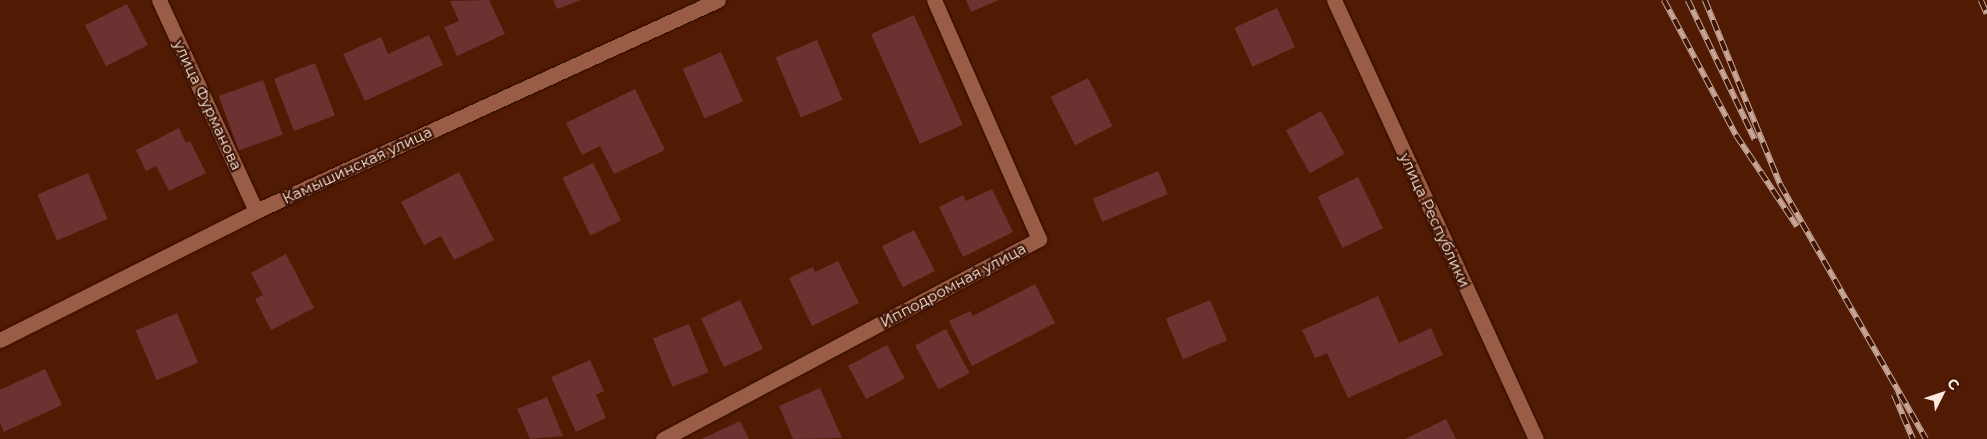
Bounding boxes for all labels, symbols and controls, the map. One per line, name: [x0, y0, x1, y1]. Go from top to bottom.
street label: улица Фурманова: [170, 37, 246, 173]
street label: Камышинская улица: [280, 122, 434, 208]
street label: улица Республики: [1396, 150, 1474, 290]
street label: Ипподромная улица: [877, 239, 1029, 331]
north arrow: [1917, 369, 1967, 419]
text: С: [1943, 374, 1963, 394]

